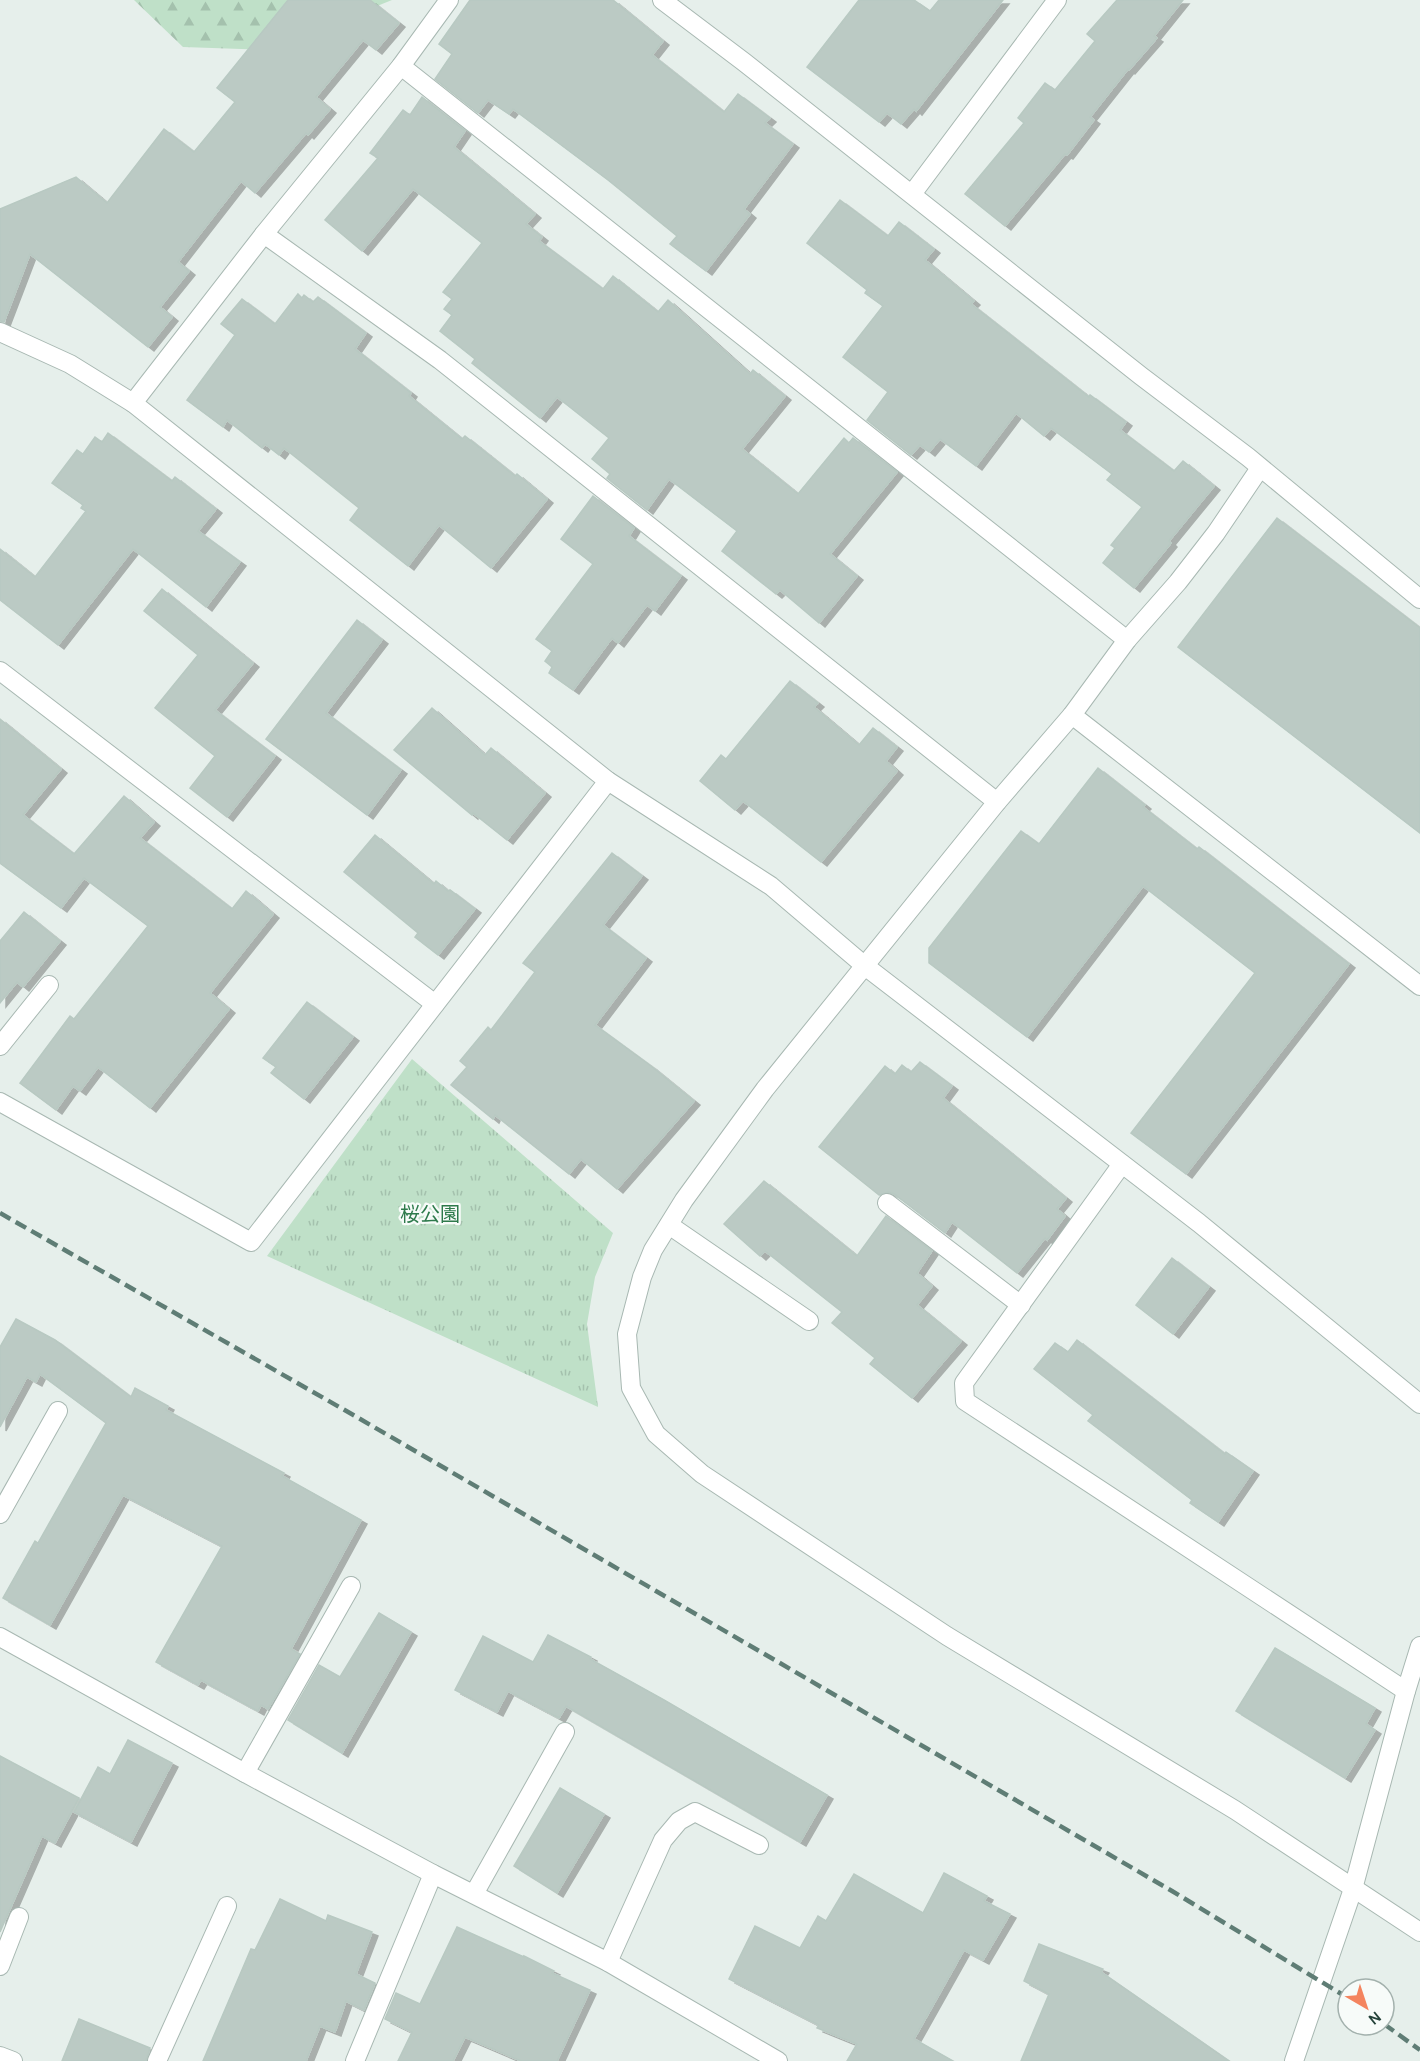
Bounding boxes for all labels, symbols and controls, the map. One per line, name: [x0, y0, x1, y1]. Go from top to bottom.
park label: 桜公園: [400, 1203, 460, 1226]
north arrow: [1336, 1977, 1396, 2037]
text: N: [1365, 2007, 1386, 2029]

